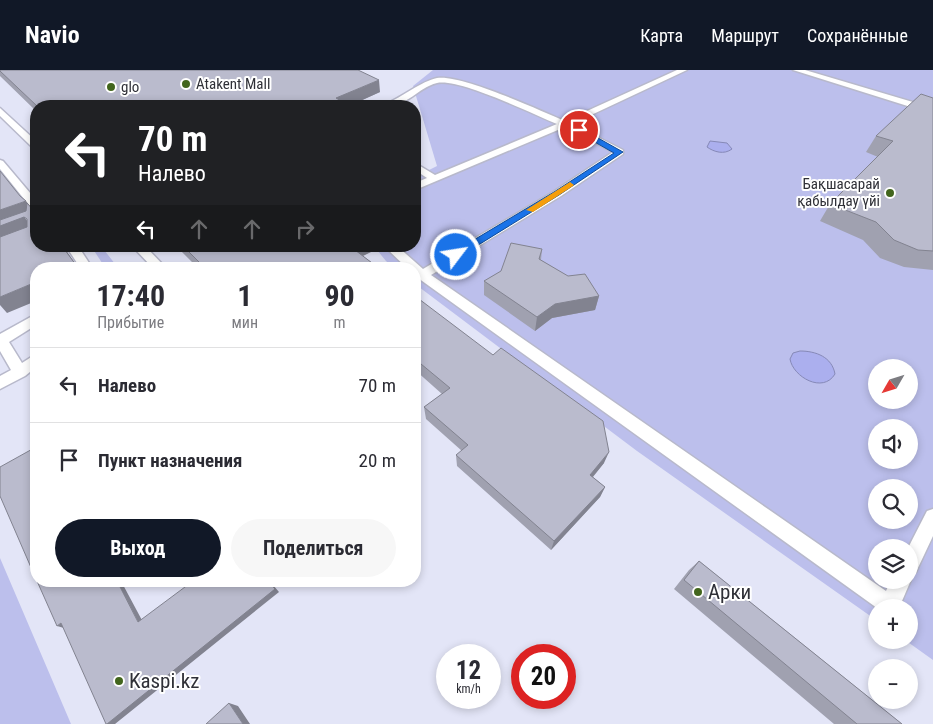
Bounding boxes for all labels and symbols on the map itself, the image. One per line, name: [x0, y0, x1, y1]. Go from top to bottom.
place label: Atakent Mall: [196, 75, 270, 93]
place label: glo: [121, 78, 139, 96]
marker: Atakent Mall: [180, 78, 192, 90]
marker: glo: [105, 81, 117, 93]
pin: [558, 109, 600, 151]
place label: Бақшасарай қабылдау үйі: [797, 175, 880, 210]
marker: Бақшасарай қабылдау үйі: [884, 187, 896, 199]
position arrow: [429, 228, 481, 280]
north arrow: [868, 359, 918, 409]
place label: Арки: [708, 580, 751, 604]
marker: Арки: [692, 586, 704, 598]
speed limit sign: 20: [511, 644, 576, 709]
place label: Kaspi.kz: [129, 669, 200, 693]
marker: Kaspi.kz: [113, 675, 125, 687]

